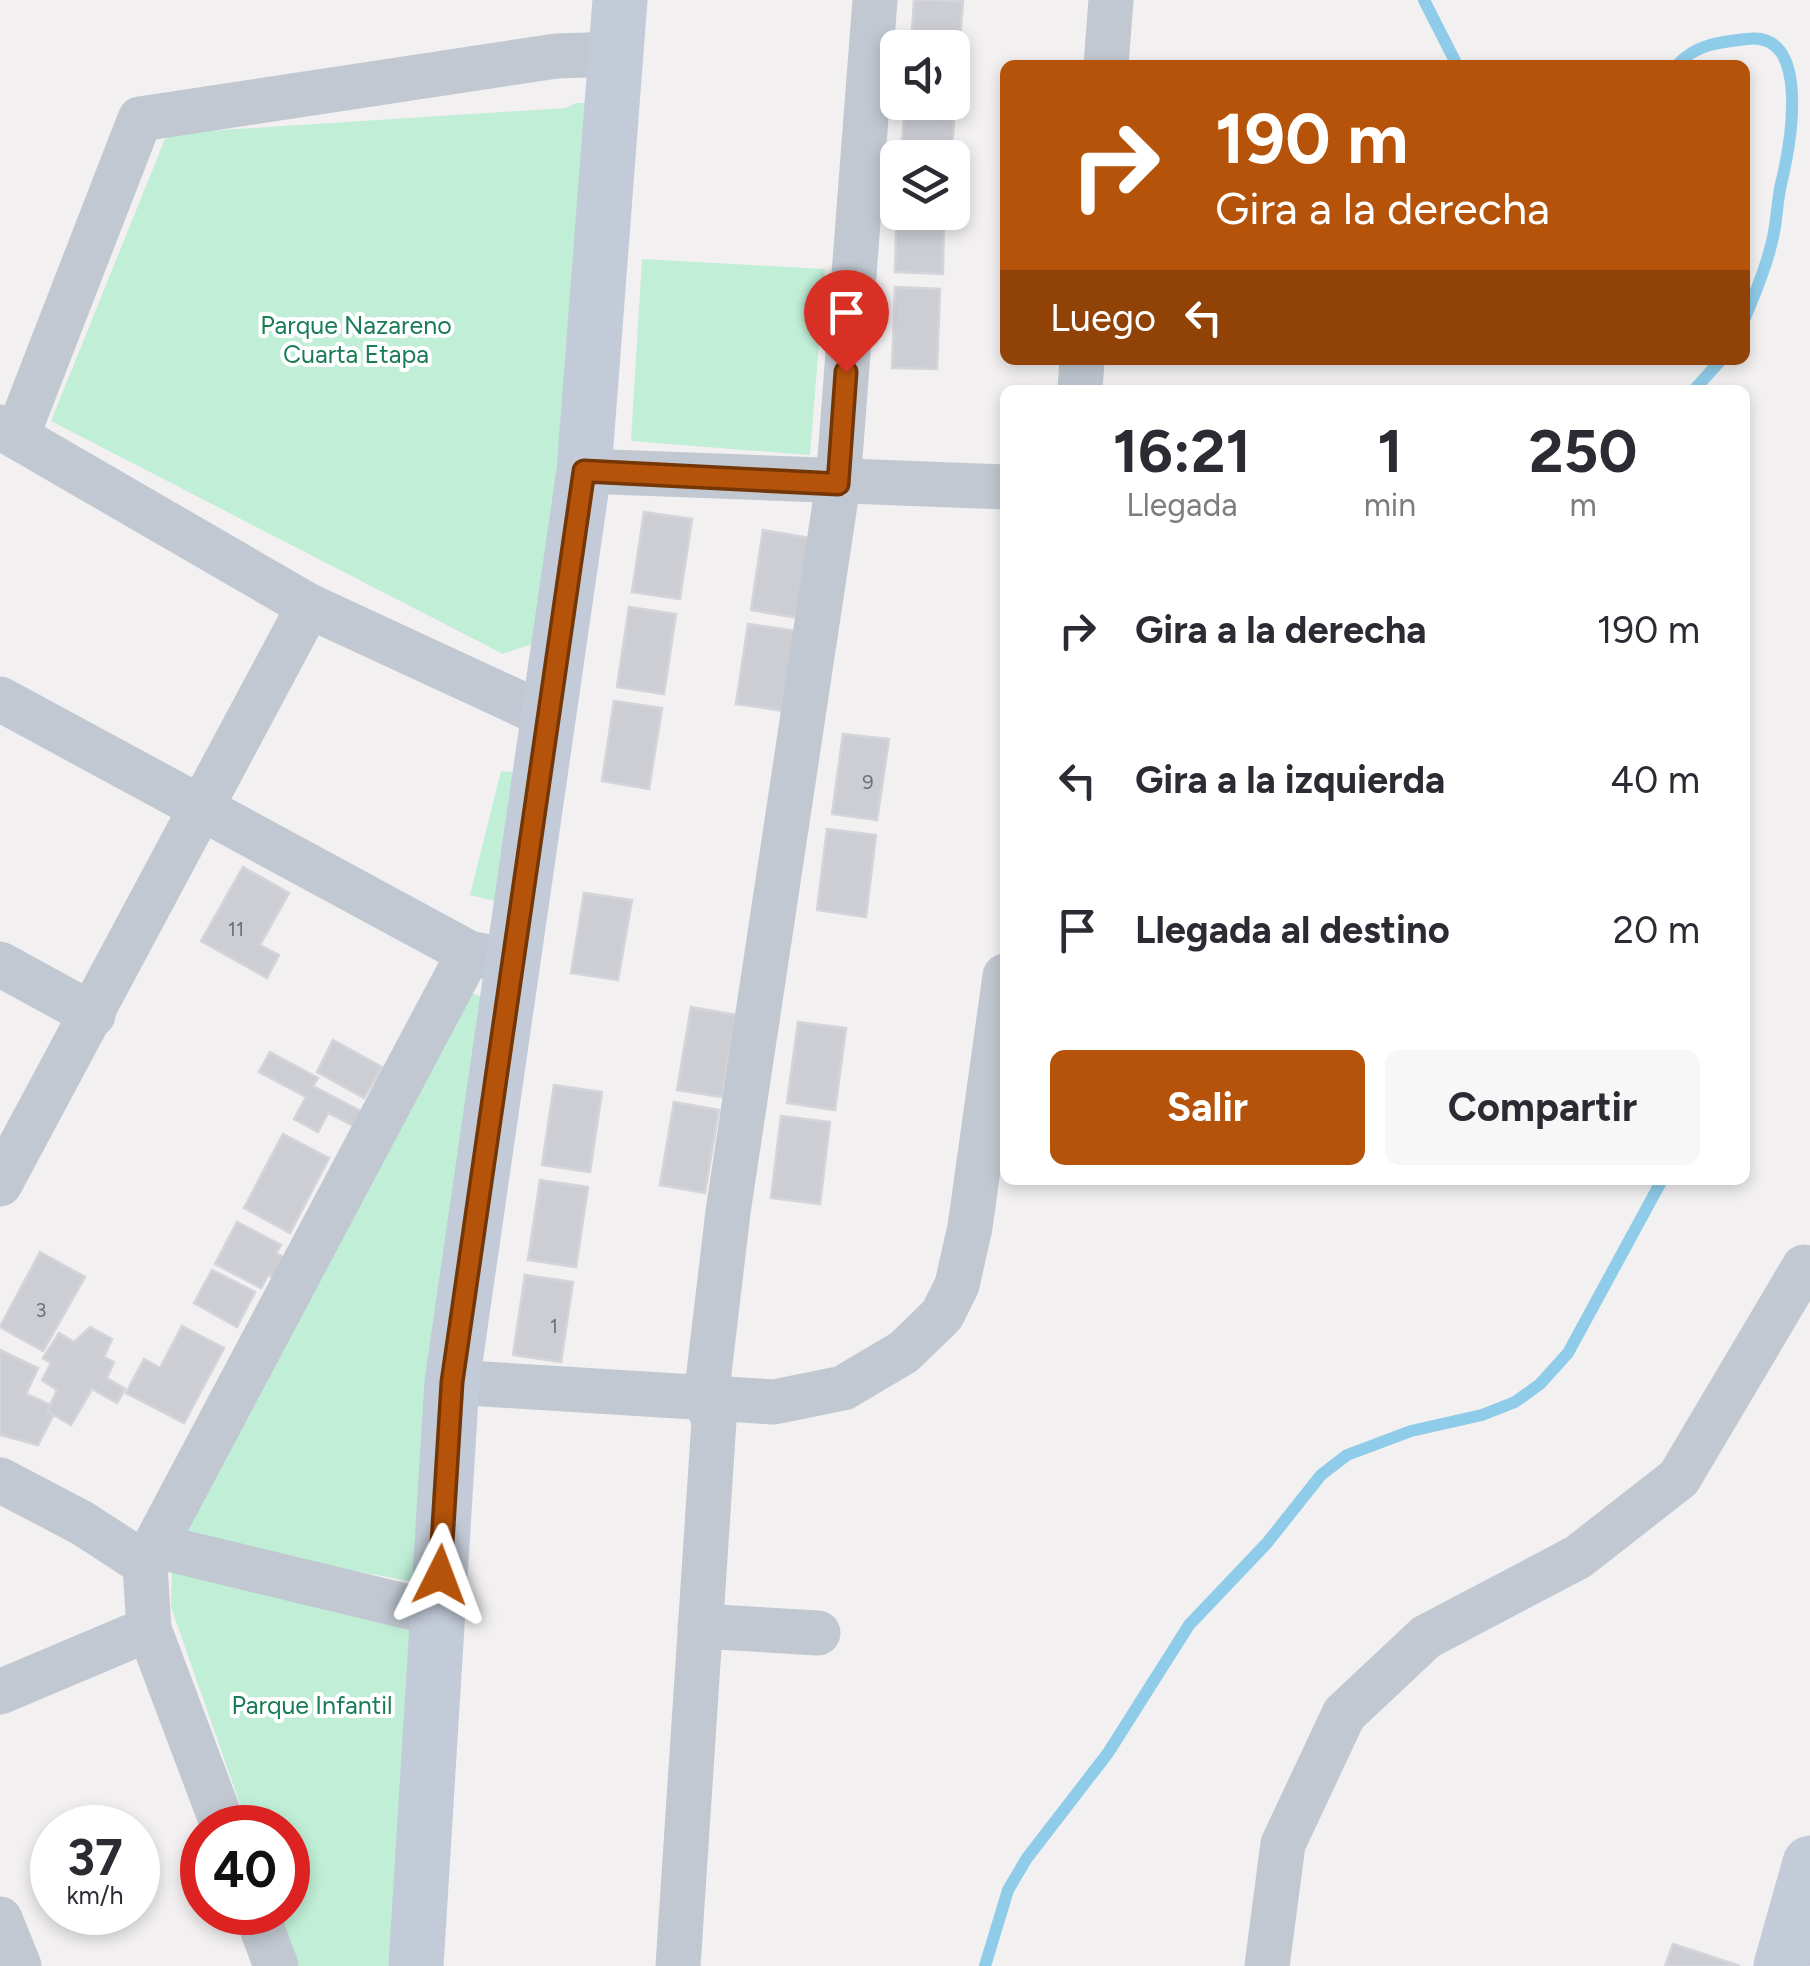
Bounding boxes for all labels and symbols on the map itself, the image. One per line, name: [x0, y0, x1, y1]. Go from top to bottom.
pin: [804, 270, 889, 373]
park label: Parque Nazareno Cuarta Etapa: [260, 310, 452, 369]
house number: 9: [862, 770, 874, 794]
house number: 11: [228, 917, 244, 941]
house number: 3: [36, 1298, 46, 1322]
house number: 1: [550, 1314, 558, 1338]
position arrow: [388, 1523, 492, 1627]
park label: Parque Infantil: [232, 1690, 392, 1720]
speed limit sign: 40: [180, 1805, 310, 1935]

